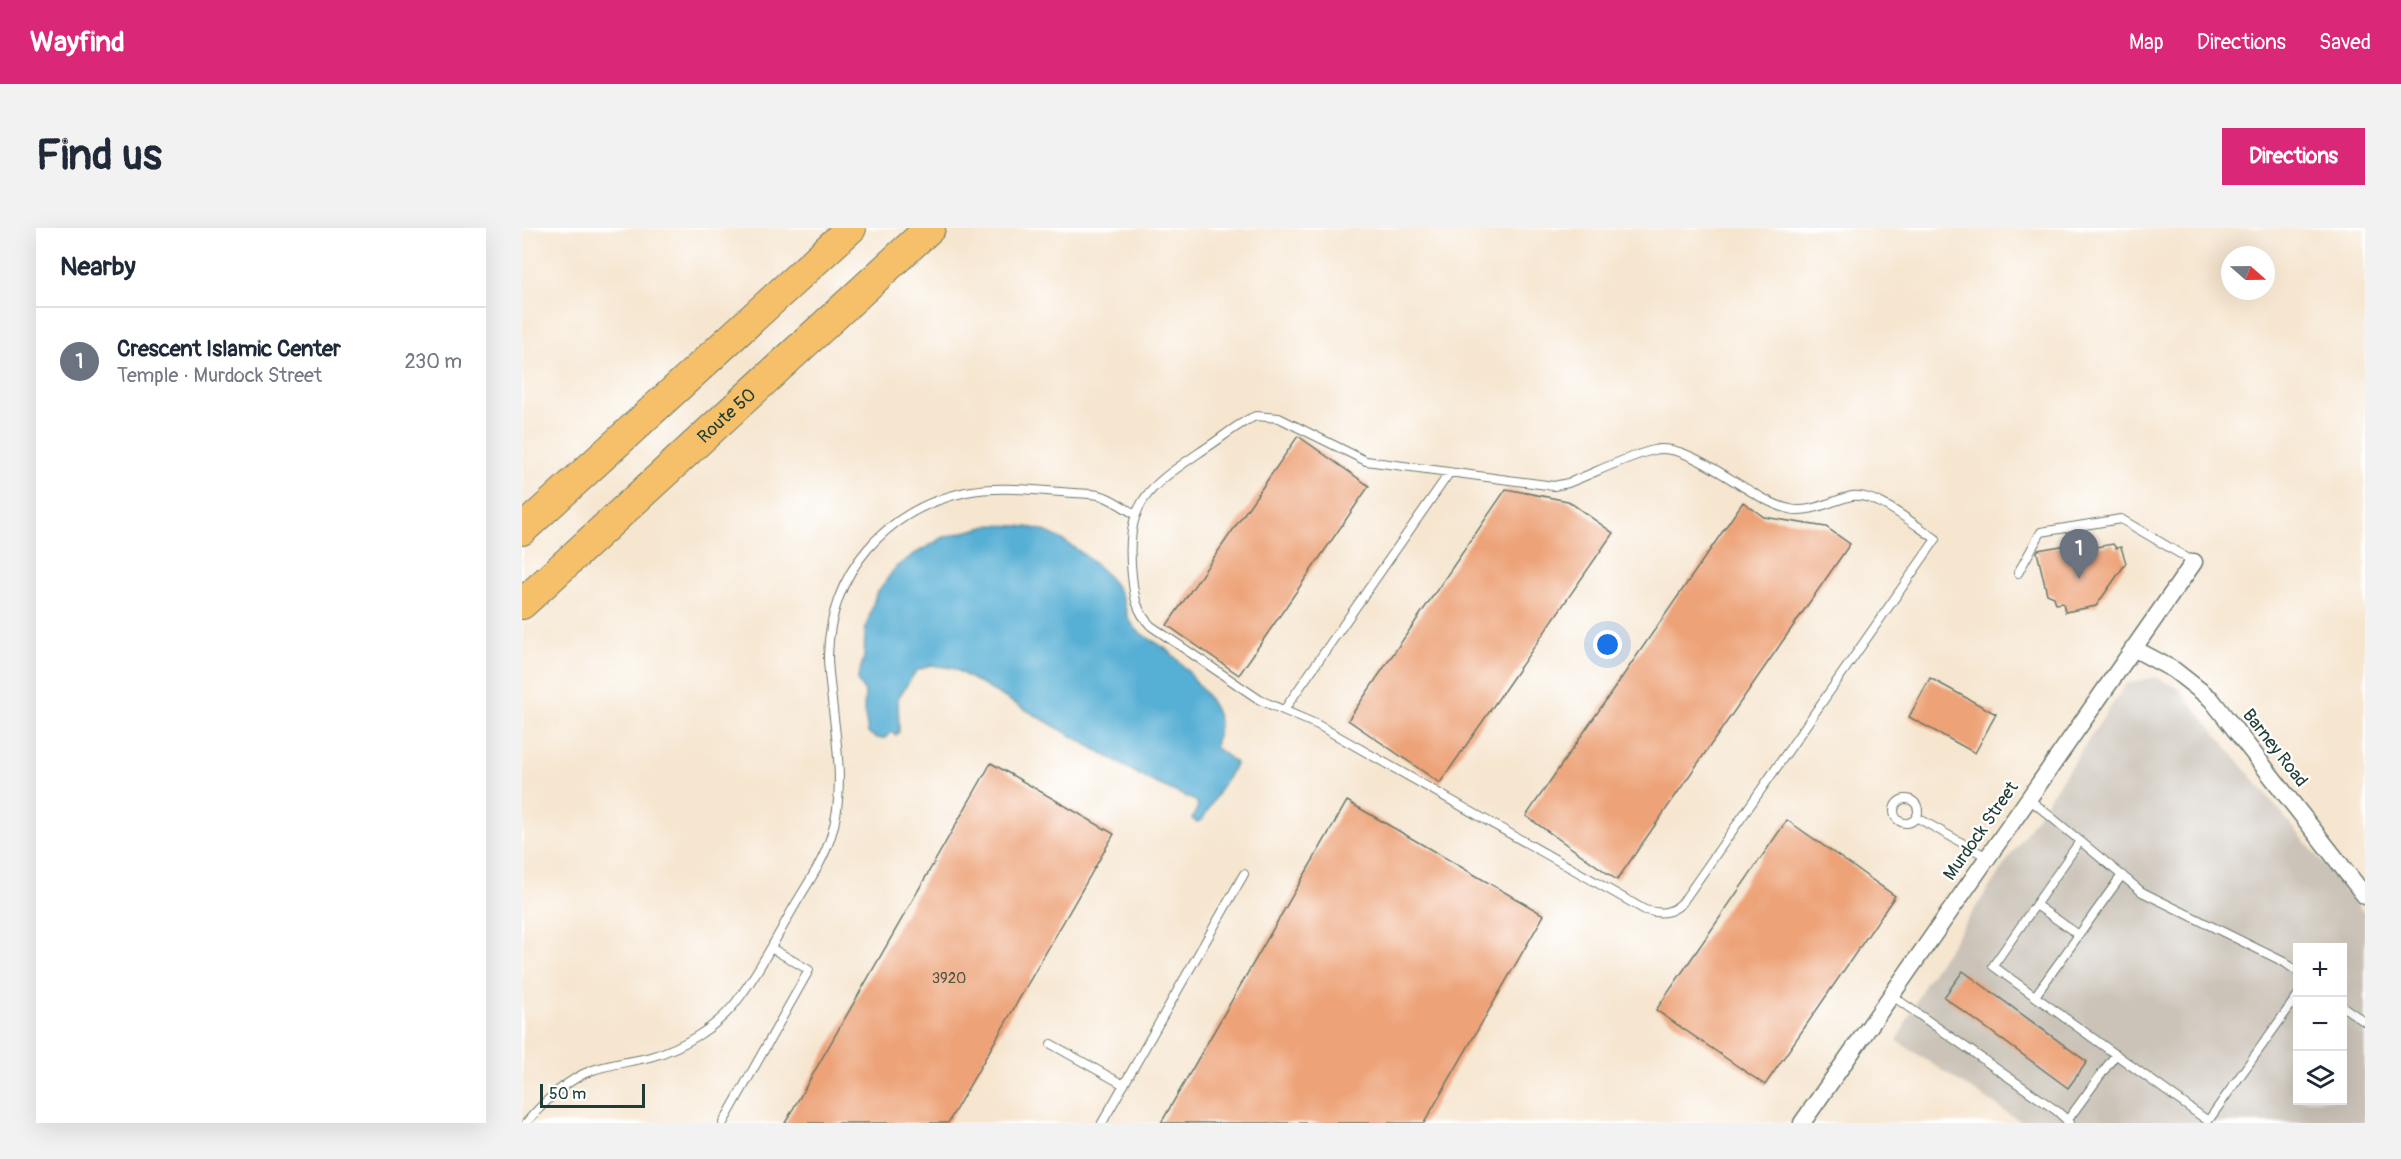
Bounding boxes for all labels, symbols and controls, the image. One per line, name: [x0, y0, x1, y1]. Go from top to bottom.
text: Wayfind: [30, 25, 125, 60]
text: Map: [2129, 29, 2164, 56]
text: Directions: [2197, 29, 2286, 56]
text: Saved: [2319, 29, 2371, 56]
button: Directions: [2222, 128, 2365, 185]
text: Find us: [36, 130, 162, 182]
north arrow: [2221, 246, 2275, 300]
text: Nearby: [60, 251, 136, 283]
text: Crescent Islamic Center: [117, 335, 341, 363]
text: 1: [76, 349, 83, 374]
text: 230 m: [405, 349, 462, 374]
text: Temple · Murdock Street: [117, 363, 322, 388]
street label: Route 50: [692, 383, 760, 448]
pin: 1: [2060, 530, 2098, 579]
your location: [1593, 630, 1622, 659]
street label: Barney Road: [2237, 704, 2313, 792]
street label: Murdock Street: [1938, 776, 2024, 885]
map controls: [2293, 943, 2347, 1105]
button: +: [2293, 943, 2347, 997]
house number: 3920: [932, 969, 966, 988]
button: −: [2293, 997, 2347, 1051]
button: layers: [2293, 1051, 2347, 1105]
scale bar: [540, 1081, 645, 1108]
text: 50 m: [549, 1084, 586, 1104]

